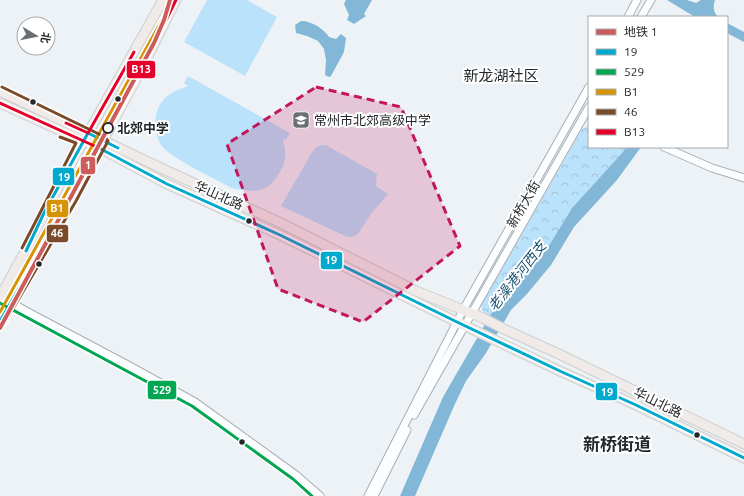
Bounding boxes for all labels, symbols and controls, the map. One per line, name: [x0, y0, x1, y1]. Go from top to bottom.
north arrow: [16, 16, 56, 56]
legend: [588, 16, 728, 148]
text: 地铁 1: [624, 25, 658, 38]
text: 北: [39, 31, 53, 44]
text: 19: [624, 45, 638, 58]
line badge: B13: [126, 60, 156, 79]
text: B13: [131, 63, 151, 75]
text: 529: [624, 65, 644, 78]
district label: 新龙湖社区: [463, 67, 539, 84]
text: B1: [624, 85, 638, 98]
unlabelled marker: [113, 94, 123, 104]
unlabelled marker: [28, 97, 38, 107]
text: 46: [624, 105, 638, 118]
school or university icon: 常州市北郊高级中学: [291, 110, 311, 130]
place label: 常州市北郊高级中学: [314, 113, 431, 127]
place label: 北郊中学: [117, 121, 169, 135]
marker: 北郊中学: [102, 122, 114, 134]
text: B13: [624, 125, 645, 138]
line badge: 1: [80, 156, 96, 175]
text: 1: [85, 159, 91, 171]
line badge: 19: [52, 167, 75, 186]
text: 19: [58, 171, 70, 183]
street label: 华山北路: [192, 178, 246, 212]
street label: 新桥大街: [504, 178, 542, 230]
line badge: B1: [46, 199, 69, 218]
text: B1: [50, 202, 64, 214]
unlabelled marker: [244, 216, 254, 226]
line badge: 46: [46, 224, 69, 243]
text: 46: [51, 227, 63, 239]
water label: 老澡港河西支: [485, 236, 550, 314]
line badge: 19: [320, 251, 343, 270]
text: 19: [325, 254, 337, 266]
unlabelled marker: [34, 259, 44, 269]
line badge: 529: [147, 380, 177, 400]
line badge: 19: [595, 382, 618, 401]
text: 529: [153, 384, 171, 396]
street label: 华山北路: [632, 384, 684, 420]
text: 19: [601, 386, 613, 398]
unlabelled marker: [692, 430, 702, 440]
district label: 新桥街道: [583, 434, 651, 453]
unlabelled marker: [237, 437, 247, 447]

